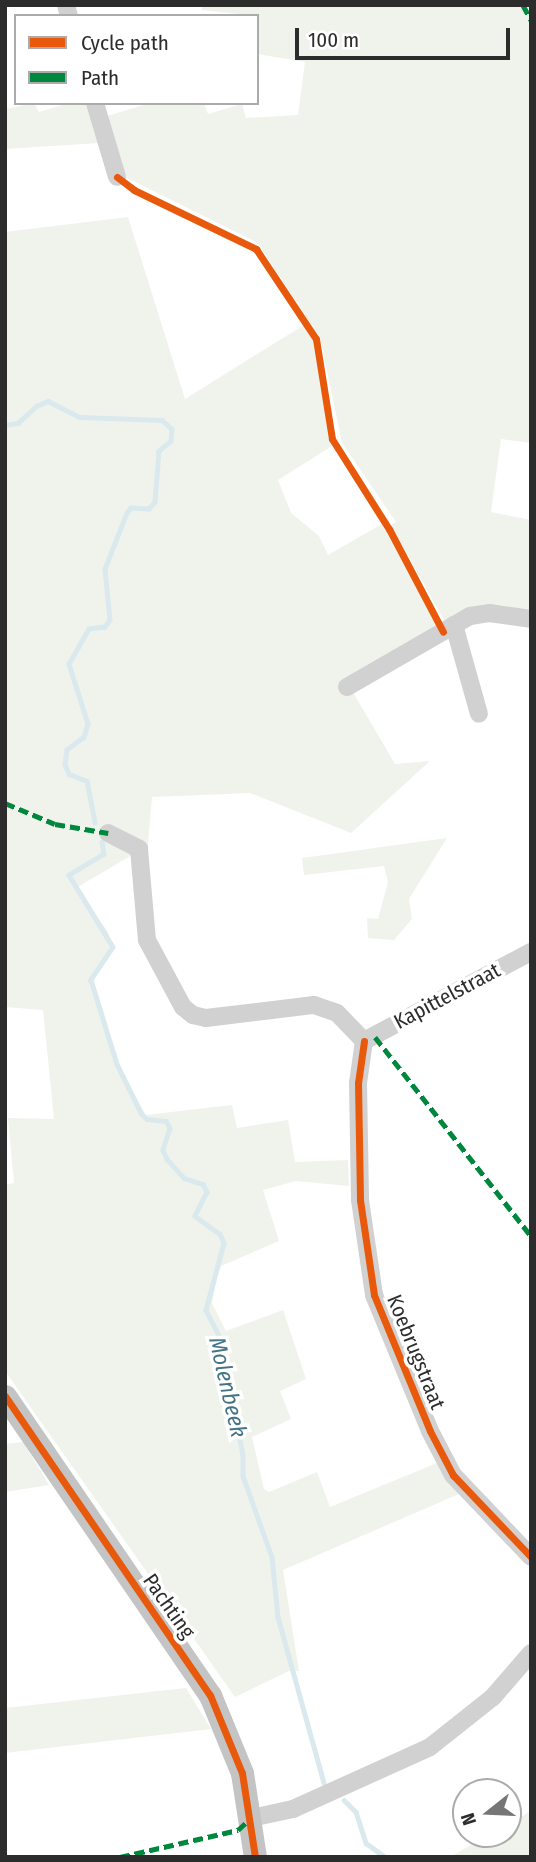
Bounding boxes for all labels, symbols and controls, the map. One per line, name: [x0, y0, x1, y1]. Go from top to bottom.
legend: [14, 14, 259, 105]
scale bar: [298, 14, 513, 58]
text: 100 m: [308, 27, 359, 53]
text: Cycle path: [81, 30, 169, 56]
text: Path: [81, 65, 119, 91]
street label: Kapittelstraat: [389, 957, 505, 1035]
street label: Koebrugstraat: [382, 1291, 450, 1413]
water label: Molenbeek: [203, 1334, 253, 1440]
street label: Pachting: [138, 1569, 200, 1643]
north arrow: [452, 1778, 522, 1848]
text: N: [456, 1810, 481, 1828]

